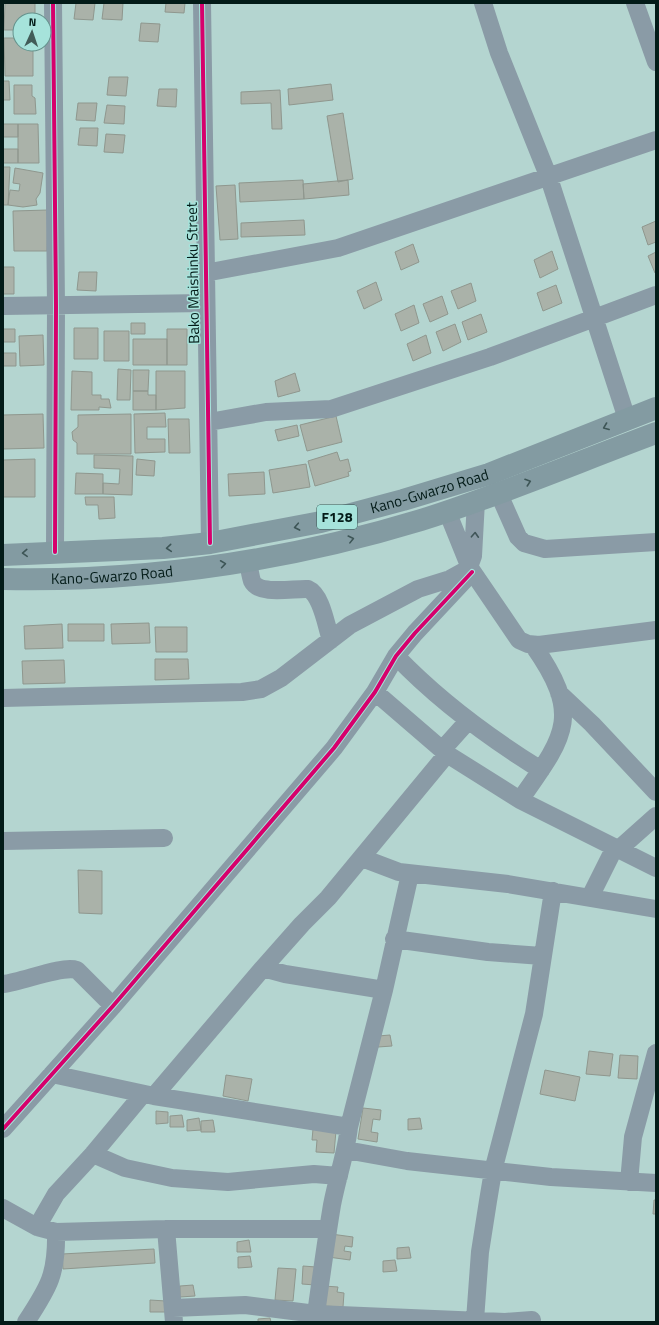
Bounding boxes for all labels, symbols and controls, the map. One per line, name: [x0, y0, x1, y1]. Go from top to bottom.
north arrow: [12, 12, 52, 52]
text: N: [28, 14, 37, 30]
street label: Bako Maishinku Street: [180, 201, 205, 344]
one-way arrow: [603, 423, 610, 431]
street label: Kano-Gwarzo Road: [368, 463, 491, 519]
one-way arrow: [524, 478, 531, 487]
road number: F128: [317, 505, 357, 529]
one-way arrow: [294, 522, 300, 530]
one-way arrow: [470, 532, 479, 538]
one-way arrow: [347, 535, 354, 543]
one-way arrow: [166, 543, 172, 552]
one-way arrow: [22, 549, 28, 558]
street label: Kano-Gwarzo Road: [51, 559, 174, 590]
one-way arrow: [220, 560, 226, 569]

